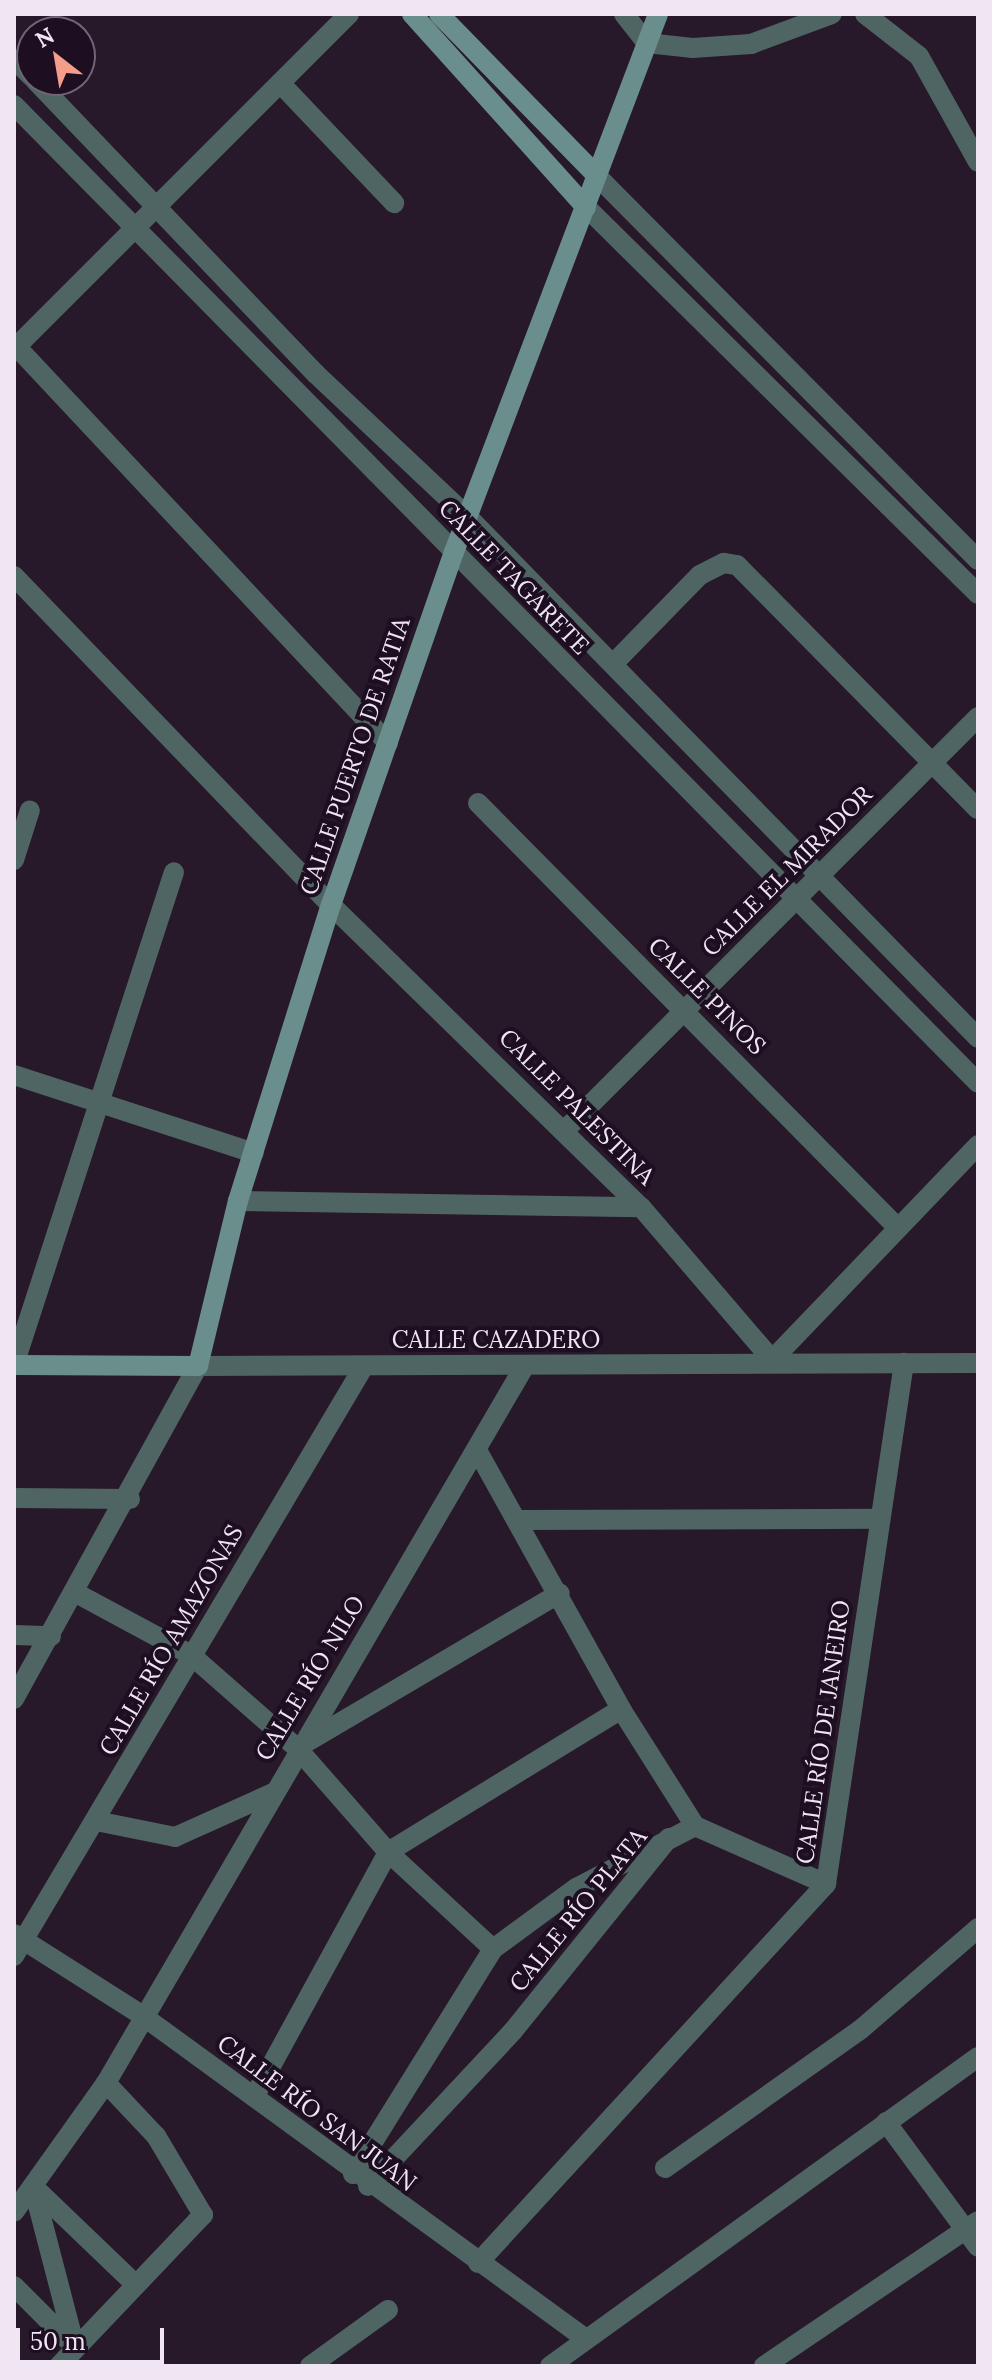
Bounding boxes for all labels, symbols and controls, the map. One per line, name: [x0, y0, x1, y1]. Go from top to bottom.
north arrow: [16, 16, 96, 96]
text: N: [30, 21, 59, 54]
street label: CALLE TAGARETE: [433, 494, 595, 660]
street label: CALLE PUERTO DE RATIA: [294, 613, 416, 899]
street label: CALLE EL MIRADOR: [696, 780, 878, 962]
street label: CALLE PINOS: [642, 931, 772, 1061]
street label: CALLE PALESTINA: [493, 1023, 661, 1191]
street label: CALLE CAZADERO: [392, 1326, 600, 1354]
street label: CALLE RÍO AMAZONAS: [93, 1520, 249, 1760]
street label: CALLE RÍO NILO: [249, 1590, 371, 1766]
street label: CALLE RÍO DE JANEIRO: [790, 1598, 856, 1866]
street label: CALLE RÍO PLATA: [503, 1823, 653, 1997]
street label: CALLE RÍO SAN JUAN: [212, 2029, 422, 2197]
scale bar: [20, 2312, 168, 2362]
text: 50 m: [30, 2326, 86, 2357]

